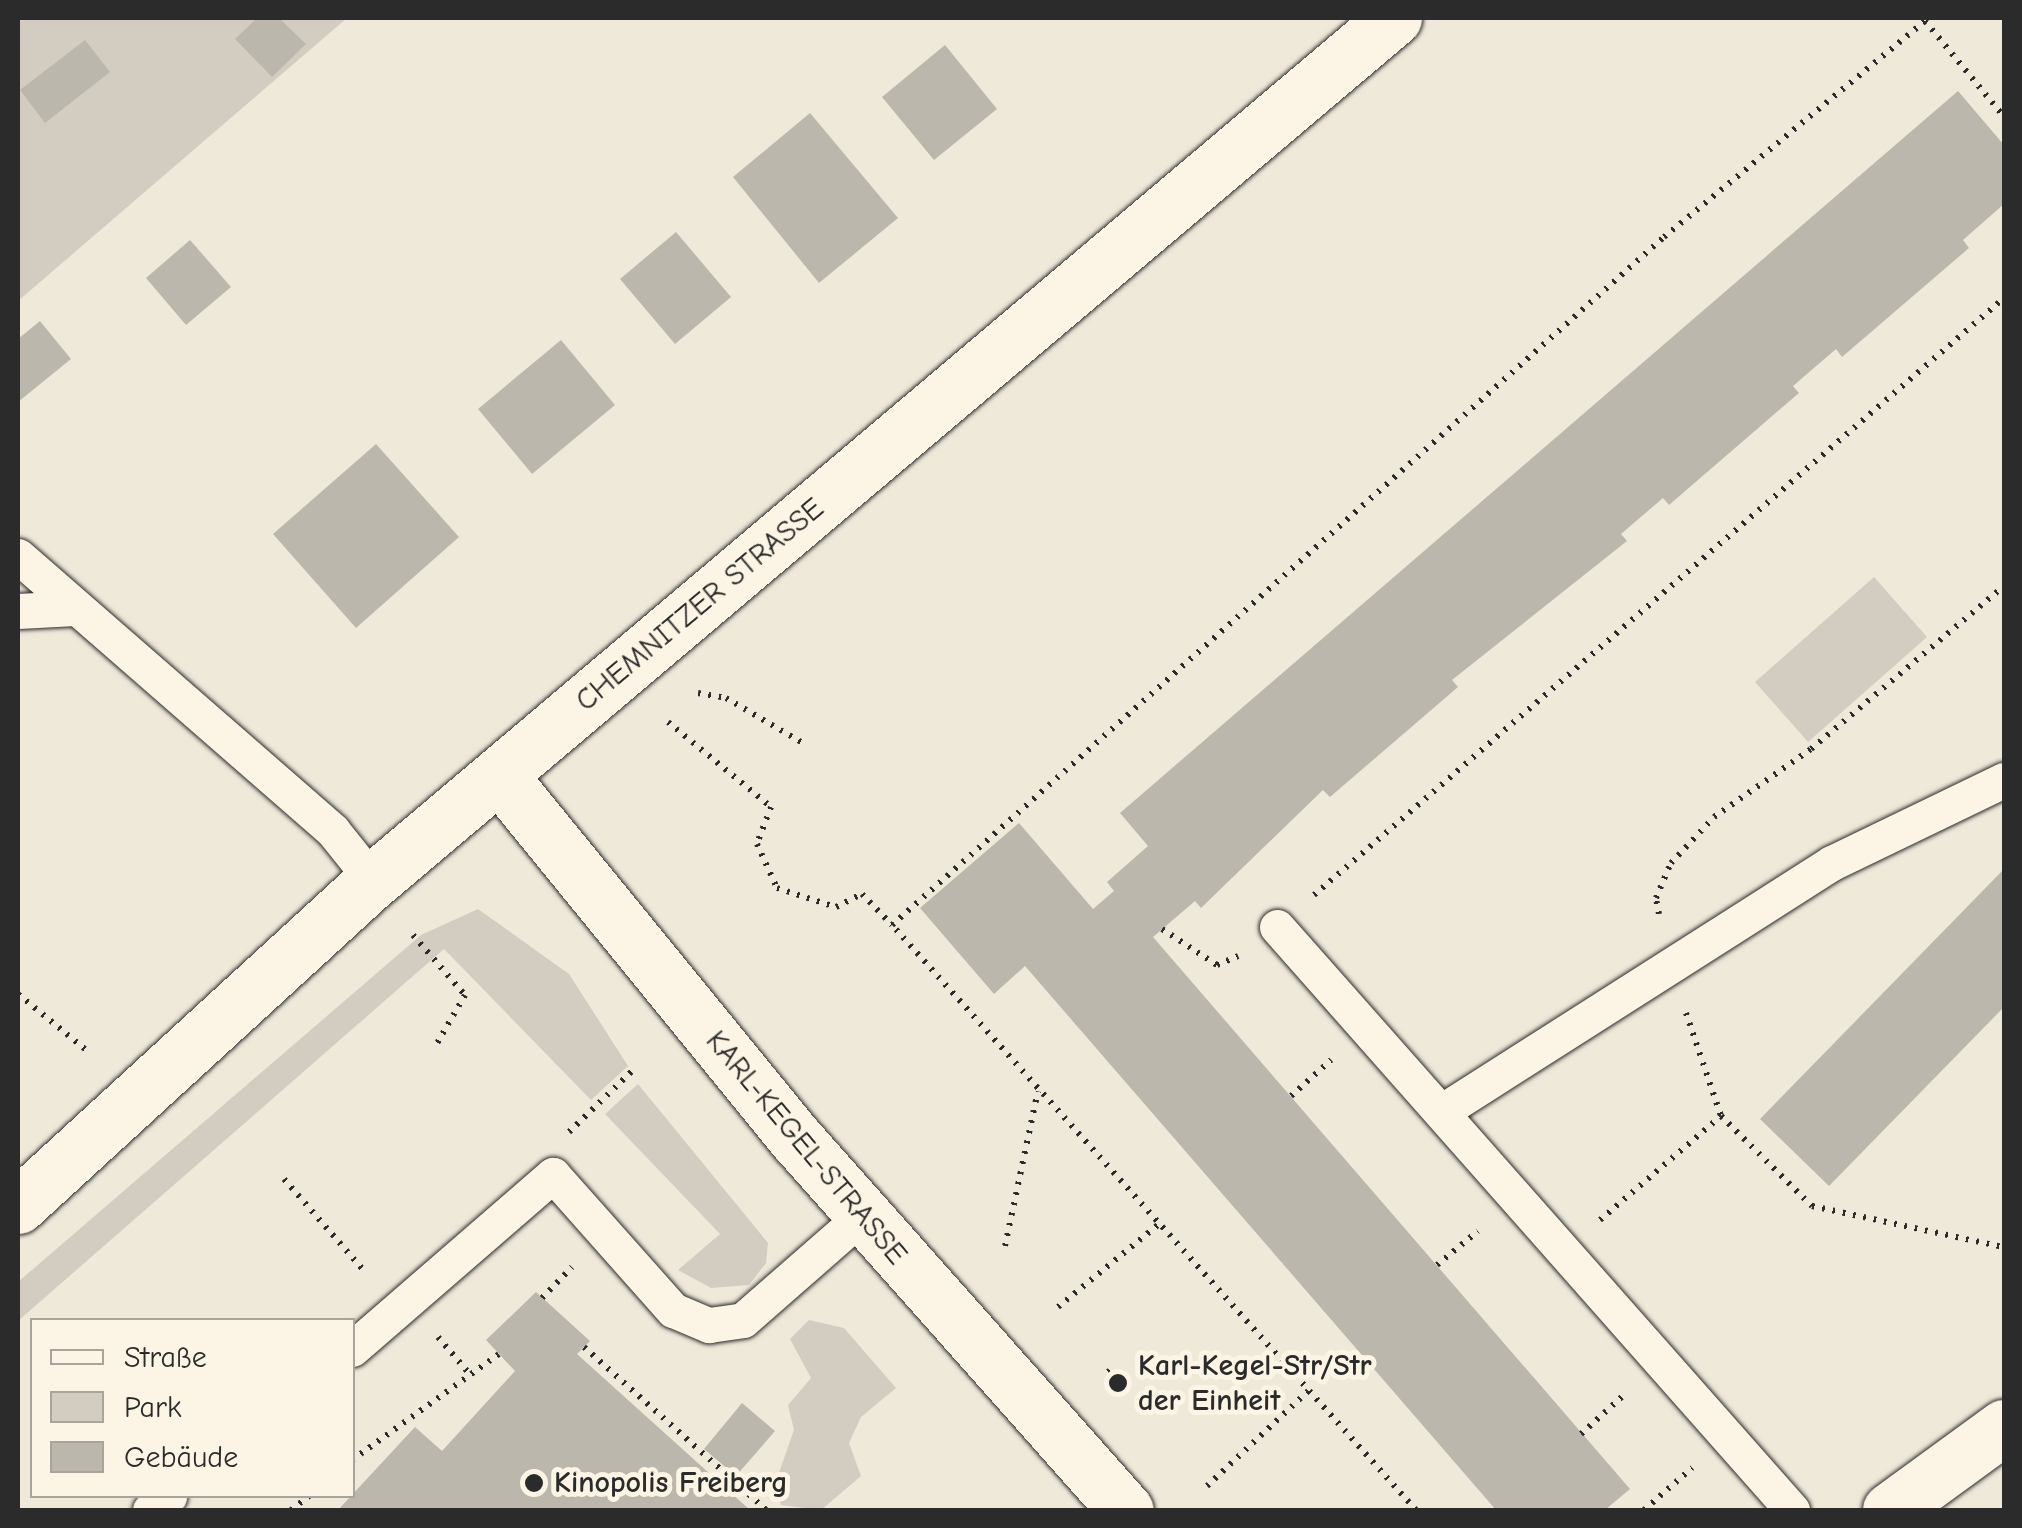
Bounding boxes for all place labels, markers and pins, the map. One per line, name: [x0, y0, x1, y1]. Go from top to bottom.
place label: Karl-Kegel-Str/Str der Einheit: [1138, 1348, 1372, 1418]
marker: Karl-Kegel-Str/Str der Einheit: [1107, 1372, 1129, 1394]
place label: Kinopolis Freiberg: [554, 1465, 788, 1501]
marker: Kinopolis Freiberg: [523, 1472, 545, 1494]

